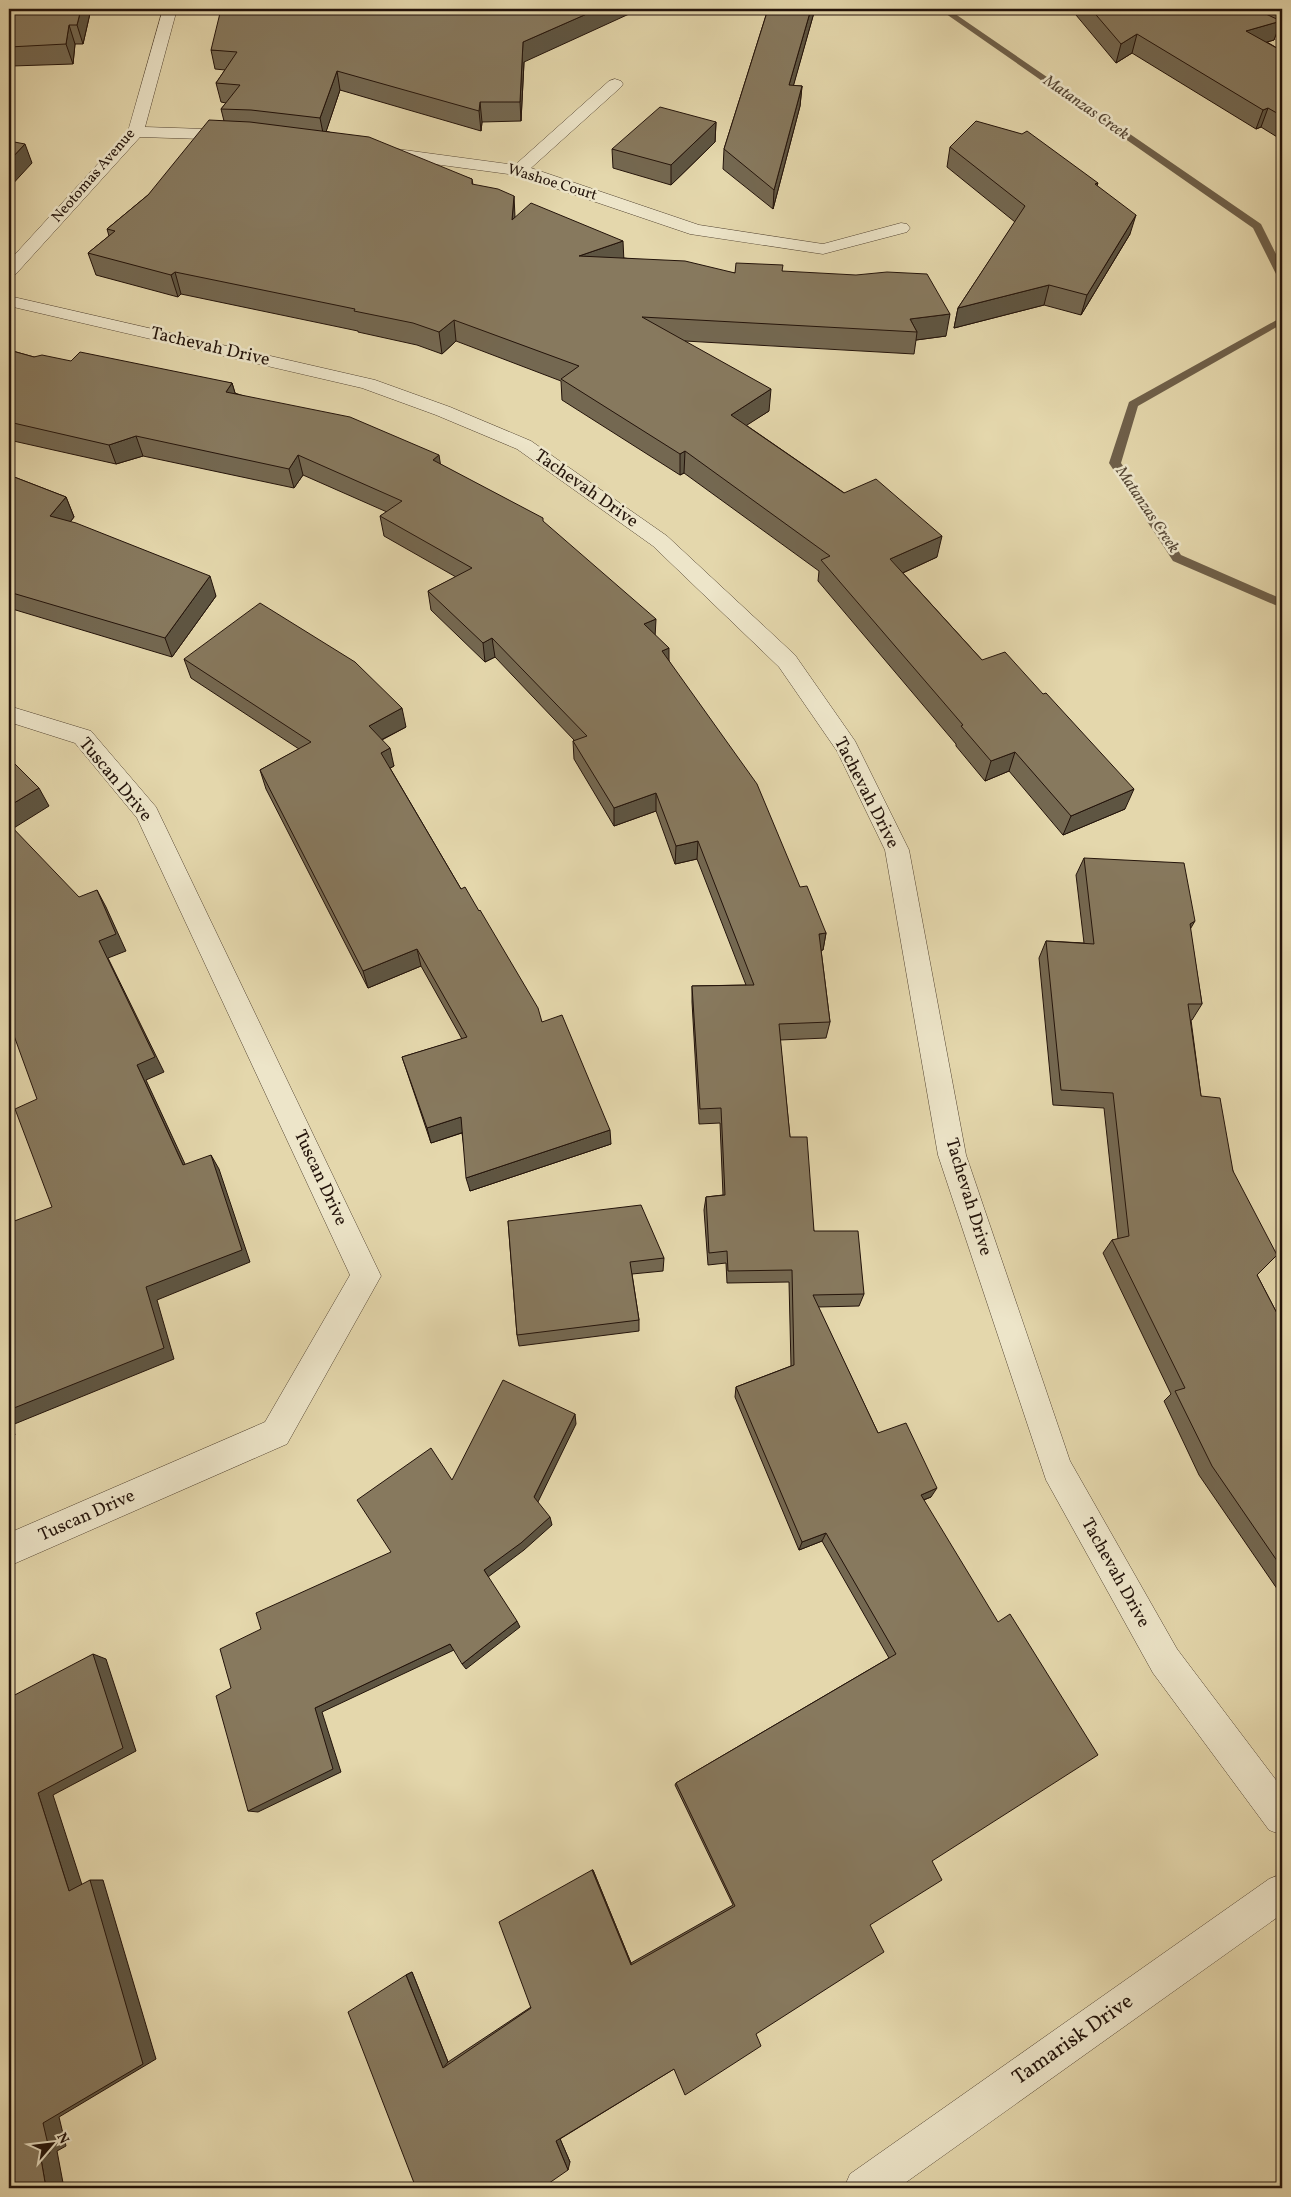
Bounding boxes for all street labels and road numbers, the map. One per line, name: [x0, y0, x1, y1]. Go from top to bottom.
street label: Neotomas Avenue: [47, 124, 141, 228]
street label: Washoe Court: [505, 159, 599, 207]
street label: Tachevah Drive: [148, 321, 272, 373]
street label: Tachevah Drive: [529, 444, 643, 534]
street label: Tuscan Drive: [72, 733, 158, 827]
street label: Tachevah Drive: [827, 733, 905, 853]
street label: Tuscan Drive: [287, 1126, 353, 1230]
street label: Tachevah Drive: [938, 1135, 998, 1259]
street label: Tuscan Drive: [35, 1484, 139, 1548]
street label: Tachevah Drive: [1075, 1514, 1155, 1632]
street label: Tamarisk Drive: [1007, 1987, 1139, 2092]

